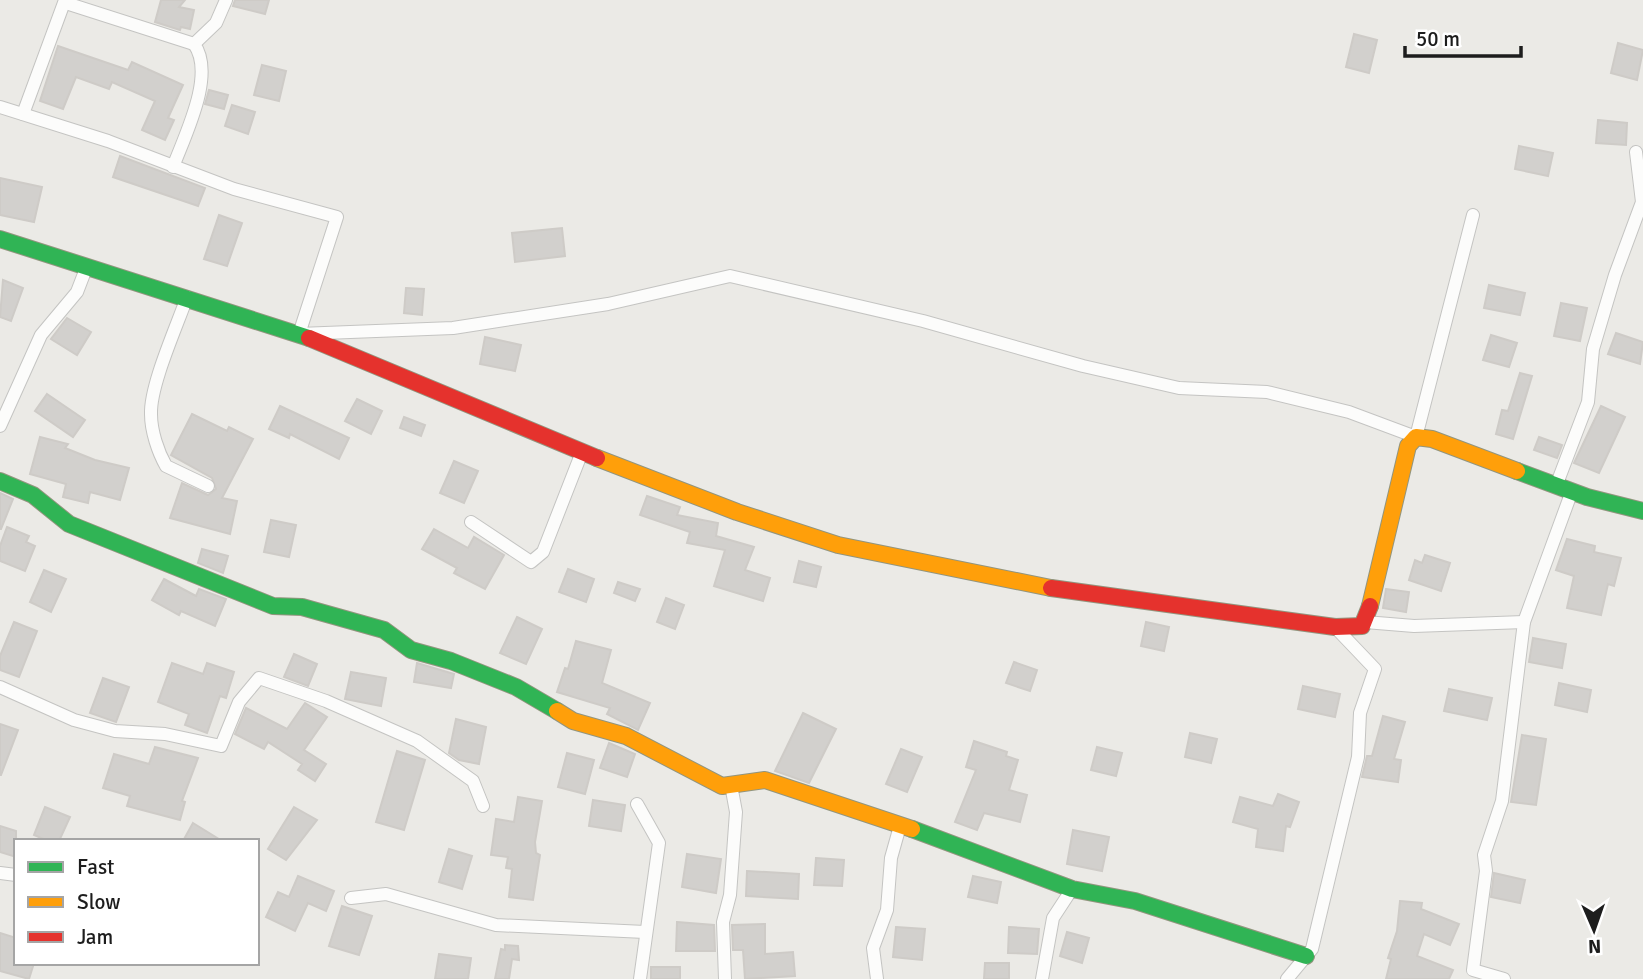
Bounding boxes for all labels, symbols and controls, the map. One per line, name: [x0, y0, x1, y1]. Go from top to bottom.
scale bar: [1405, 14, 1520, 58]
text: 50 m: [1416, 26, 1460, 52]
legend: [14, 839, 259, 965]
text: Fast: [77, 854, 114, 880]
text: Slow: [77, 889, 121, 915]
north arrow: [1559, 895, 1629, 965]
text: Jam: [77, 924, 113, 950]
text: N: [1588, 934, 1602, 958]

